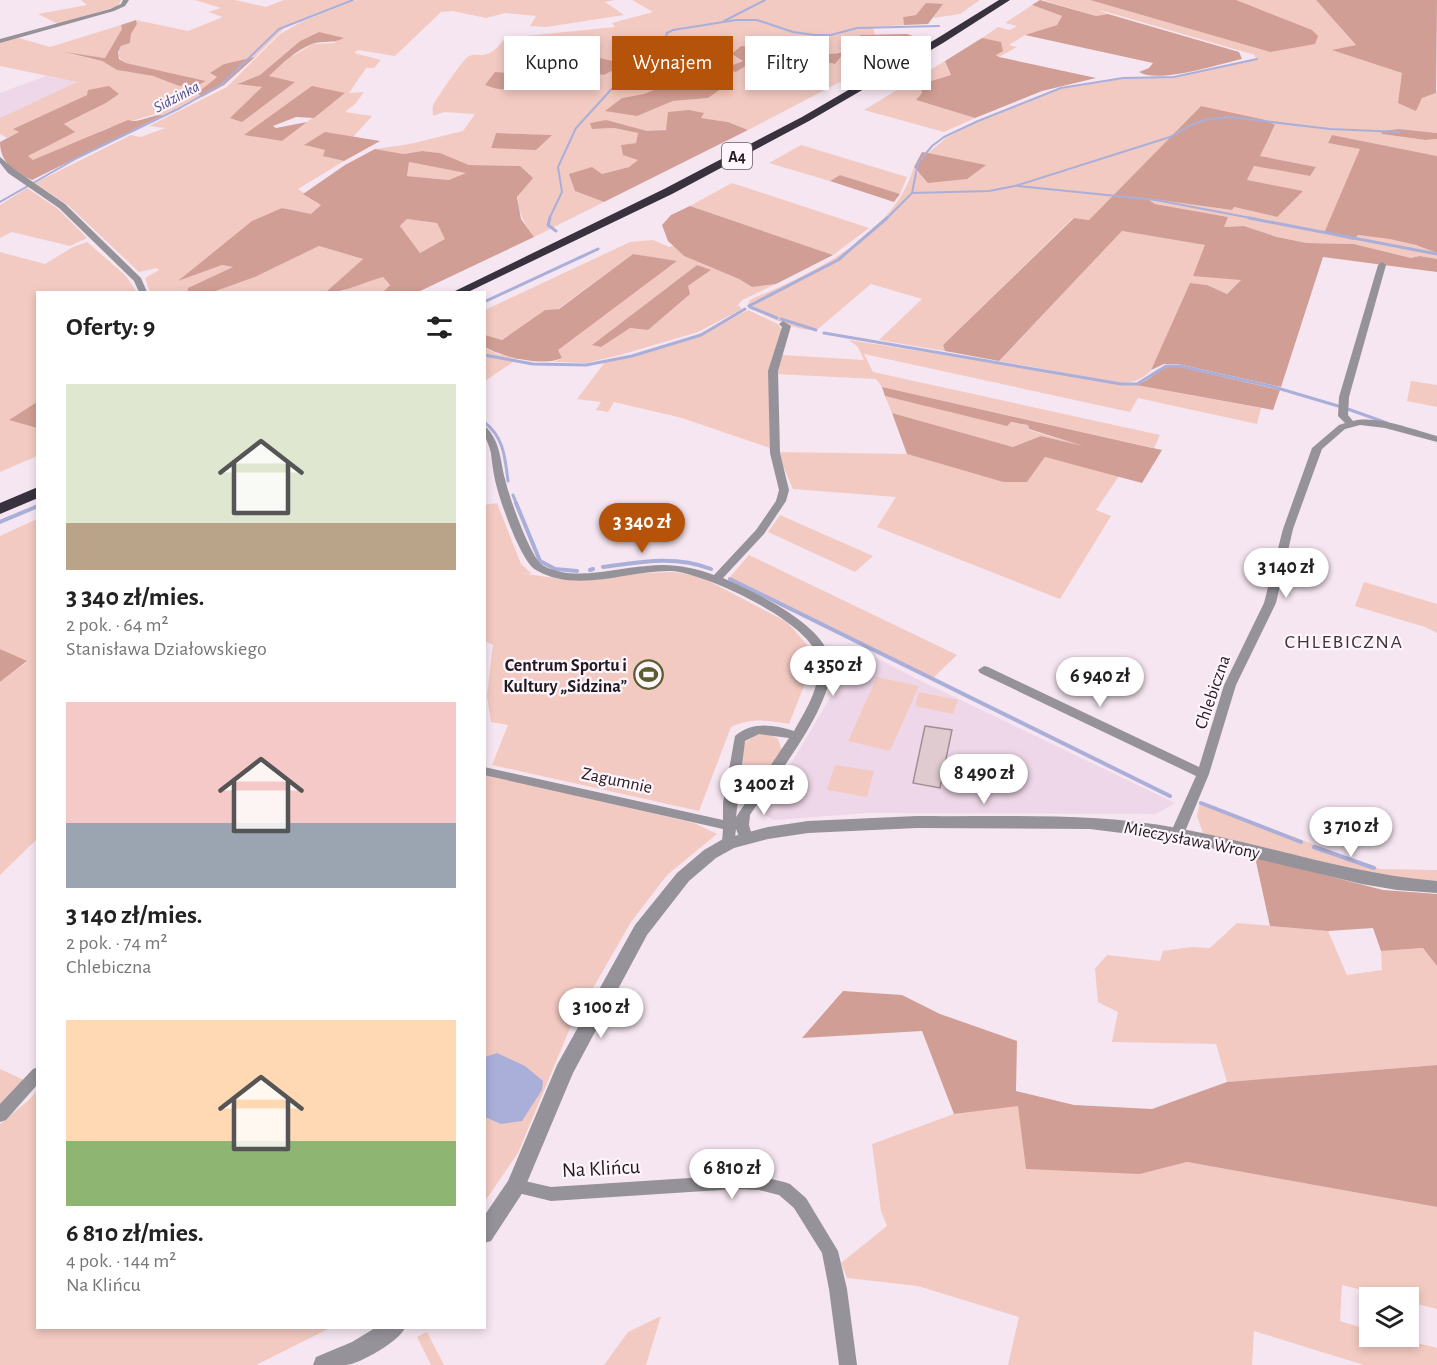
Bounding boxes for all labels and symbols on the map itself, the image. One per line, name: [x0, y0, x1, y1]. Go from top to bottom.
water label: Sidzinka: [151, 78, 202, 116]
road number: A4: [722, 143, 752, 169]
pin: 3 340 zł: [580, 503, 704, 554]
pin: 3 140 zł: [1224, 548, 1348, 599]
district label: CHLEBICZNA: [1285, 632, 1403, 652]
pin: 4 350 zł: [771, 646, 895, 697]
street label: Chlebiczna: [1192, 653, 1234, 732]
place label: Centrum Sportu i Kultury „Sidzina”: [503, 657, 627, 696]
pin: 6 940 zł: [1038, 657, 1162, 708]
sports icon: Centrum Sportu i Kultury „Sidzina”: [632, 659, 664, 691]
pin: 8 490 zł: [922, 754, 1046, 805]
street label: Zagumnie: [580, 765, 654, 797]
pin: 3 400 zł: [702, 765, 826, 816]
pin: 3 710 zł: [1289, 807, 1413, 858]
street label: Mieczysława Wrony: [1122, 819, 1261, 863]
pin: 3 100 zł: [539, 988, 663, 1039]
pin: 6 810 zł: [670, 1149, 794, 1200]
street label: Na Klińcu: [561, 1156, 641, 1181]

